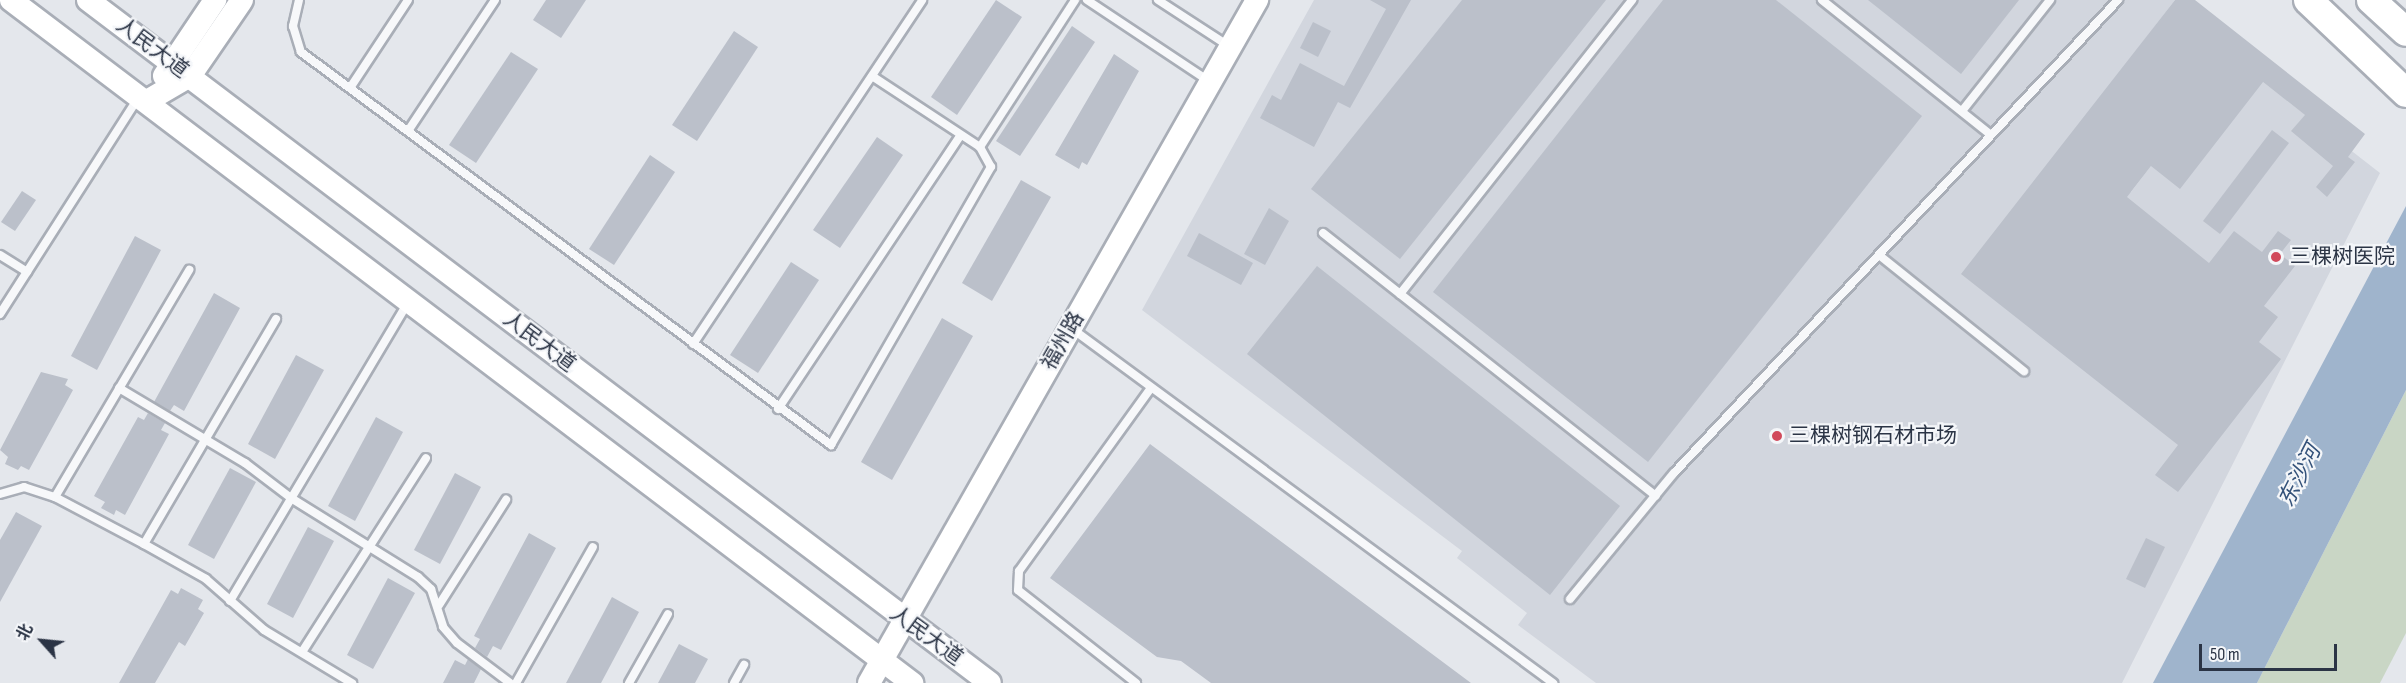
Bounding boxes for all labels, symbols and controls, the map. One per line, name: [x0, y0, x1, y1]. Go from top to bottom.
street label: 人民大道: [111, 13, 193, 83]
place label: 三棵树医院: [2290, 244, 2395, 270]
marker: 三棵树医院: [2267, 248, 2285, 266]
street label: 人民大道: [498, 307, 580, 377]
street label: 福州路: [1036, 307, 1090, 375]
place label: 三棵树钢石材市场: [1789, 423, 1957, 449]
marker: 三棵树钢石材市场: [1770, 429, 1784, 443]
water label: 东沙河: [2273, 441, 2327, 511]
street label: 人民大道: [885, 601, 967, 671]
north arrow: [12, 611, 72, 671]
text: 北: [13, 621, 38, 644]
scale bar: [2202, 632, 2340, 670]
text: 50 m: [2210, 644, 2240, 665]

